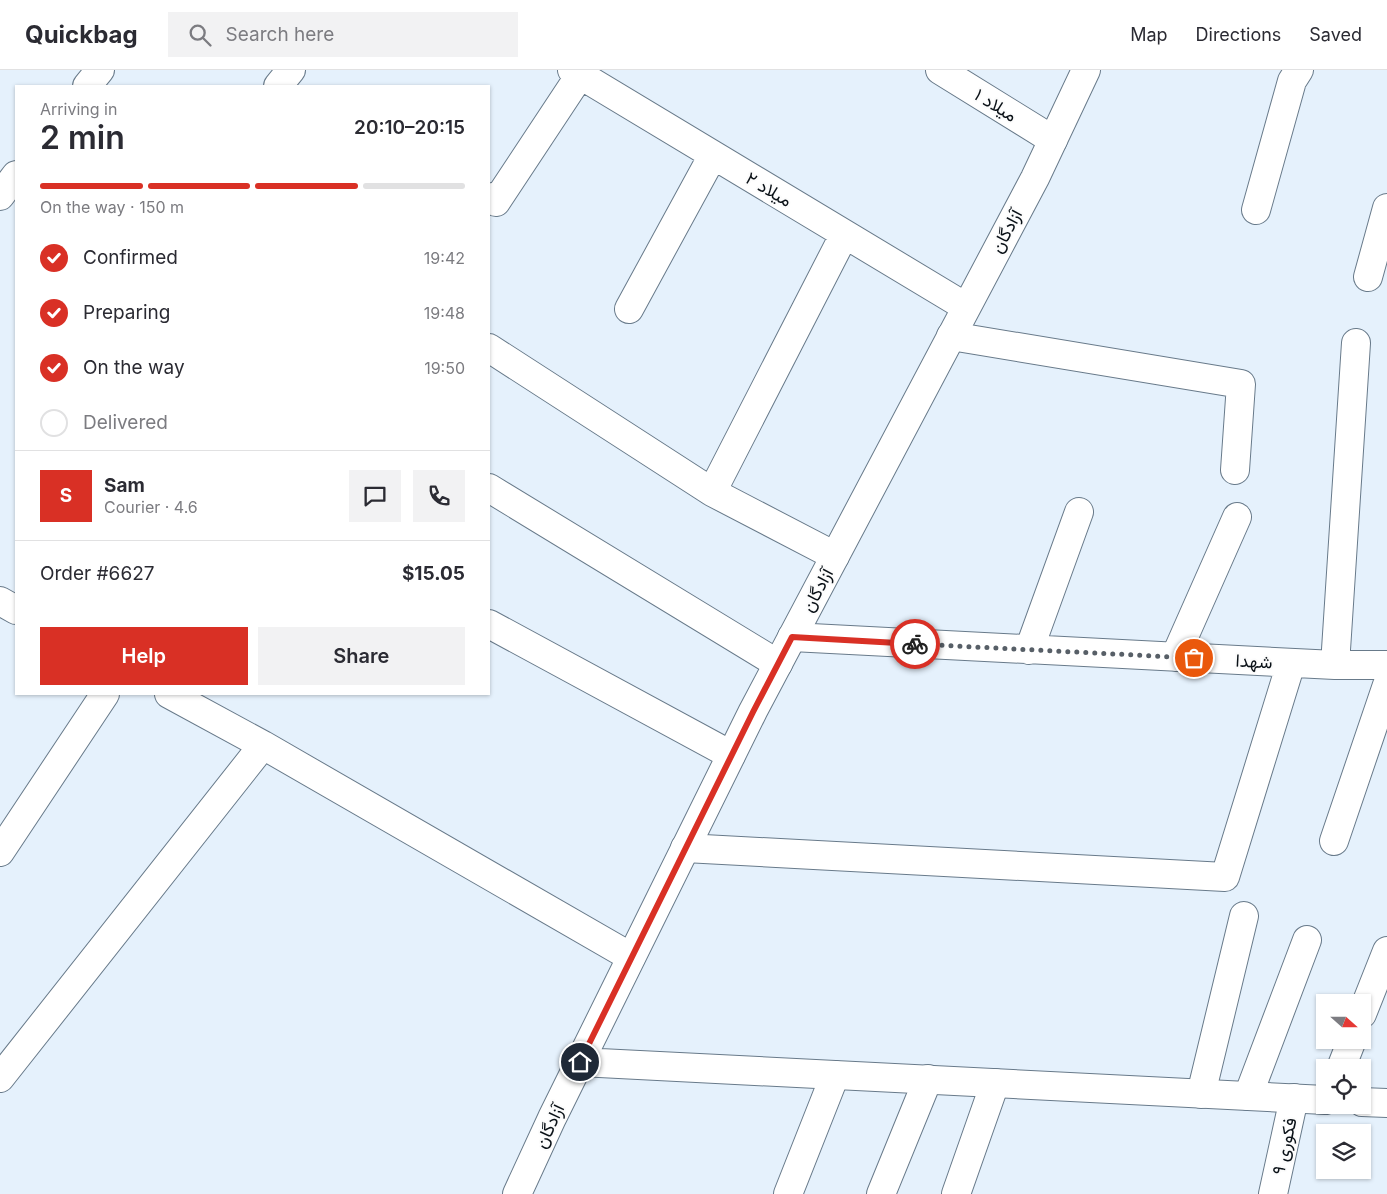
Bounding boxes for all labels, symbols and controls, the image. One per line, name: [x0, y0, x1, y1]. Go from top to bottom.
search box: [168, 12, 518, 57]
text: Quickbag: [25, 20, 138, 49]
icon: search: [186, 21, 214, 49]
text: Search here: [226, 23, 334, 46]
text: Map: [1130, 24, 1168, 45]
text: Directions: [1196, 24, 1281, 45]
text: Saved: [1309, 24, 1362, 45]
street label: میلاد ۱: [971, 84, 1021, 126]
text: Arriving in: [40, 99, 117, 119]
text: 20:10–20:15: [354, 116, 465, 139]
text: 2 min: [40, 118, 125, 157]
street label: میلاد ۲: [742, 167, 796, 211]
text: On the way · 150 m: [40, 197, 184, 217]
street label: آزادگان: [986, 204, 1028, 257]
icon: check: [40, 244, 68, 272]
text: Confirmed: [83, 246, 178, 269]
text: 19:42: [424, 248, 465, 268]
icon: check: [40, 299, 68, 327]
text: Preparing: [83, 301, 170, 324]
text: 19:48: [424, 303, 465, 323]
icon: check: [40, 354, 68, 382]
text: On the way: [83, 356, 185, 379]
text: 19:50: [424, 358, 465, 378]
text: Delivered: [83, 411, 168, 434]
button: chat: [349, 470, 401, 522]
button: phone: [413, 470, 465, 522]
text: Sam: [104, 474, 145, 497]
text: S: [60, 484, 72, 507]
text: Courier · 4.6: [104, 497, 198, 517]
text: Order #6627: [40, 562, 155, 585]
text: $15.05: [402, 562, 465, 585]
street label: آزادگان: [797, 563, 839, 616]
courier: [890, 619, 940, 669]
button: Help: [40, 627, 248, 685]
button: Share: [258, 627, 465, 685]
icon: bike: [901, 630, 929, 658]
pin: [1173, 637, 1215, 679]
icon: bag: [1180, 644, 1208, 672]
street label: شهدا: [1235, 650, 1273, 673]
north arrow: [1316, 994, 1371, 1049]
map controls: [1316, 994, 1371, 1179]
pin: [559, 1041, 601, 1083]
icon: home: [566, 1048, 594, 1076]
button: locate: [1316, 1059, 1371, 1114]
street label: آزادگان: [530, 1099, 570, 1152]
street label: فکوری ۹: [1267, 1115, 1302, 1177]
button: layers: [1316, 1124, 1371, 1179]

